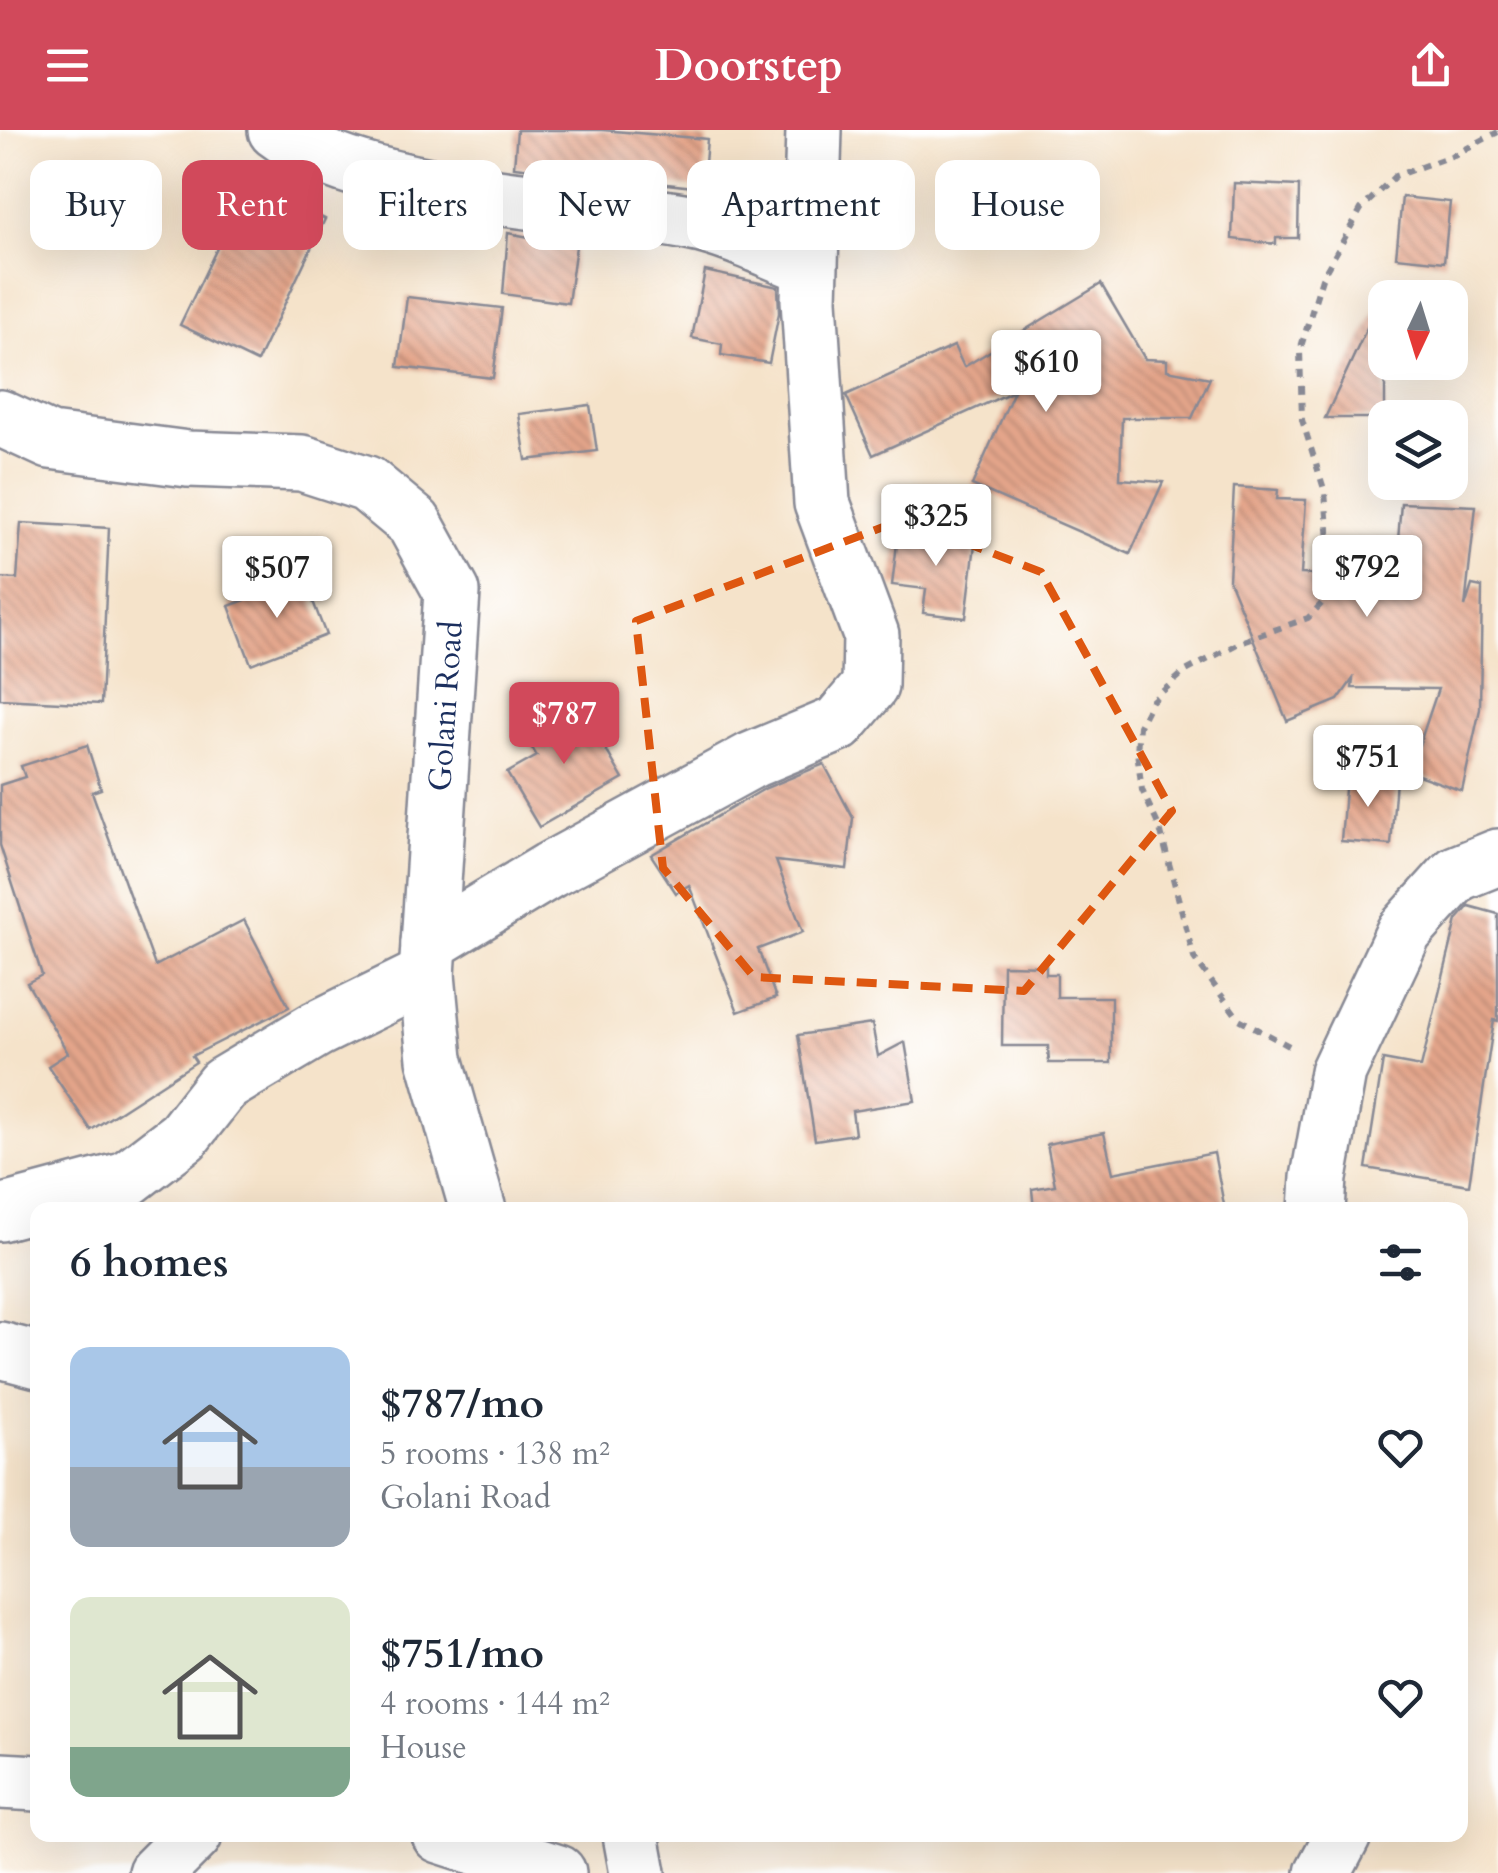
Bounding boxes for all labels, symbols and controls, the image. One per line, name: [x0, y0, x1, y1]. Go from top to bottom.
text: Doorstep: [655, 35, 843, 96]
icon: menu: [40, 38, 95, 93]
icon: share: [1403, 38, 1458, 93]
chip: Buy: [30, 160, 162, 250]
chip: Rent: [182, 160, 323, 250]
chip: Filters: [343, 160, 503, 250]
chip: New: [523, 160, 667, 250]
chip: Apartment: [687, 160, 915, 250]
chip: House: [935, 160, 1100, 250]
north arrow: [1368, 280, 1468, 380]
map controls: [1368, 280, 1468, 500]
pin: $610: [987, 330, 1105, 415]
text: $610: [1013, 340, 1079, 384]
button: layers: [1368, 400, 1468, 500]
pin: $325: [877, 484, 995, 569]
text: $325: [903, 494, 969, 538]
pin: $792: [1308, 535, 1426, 620]
pin: $507: [218, 536, 336, 621]
text: $792: [1334, 545, 1400, 589]
text: $507: [244, 546, 310, 590]
street label: Golani Road: [418, 619, 474, 793]
pin: $787: [505, 682, 623, 767]
text: $787: [531, 692, 597, 736]
pin: $751: [1309, 725, 1427, 810]
text: $751: [1335, 735, 1401, 779]
text: 6 homes: [70, 1234, 228, 1291]
icon: filters: [1373, 1235, 1428, 1290]
text: $787/mo: [380, 1375, 544, 1432]
icon: home: [150, 1387, 270, 1507]
icon: heart: [1373, 1420, 1428, 1475]
text: 5 rooms · 138 m²: [380, 1432, 610, 1476]
text: Golani Road: [380, 1476, 551, 1520]
text: $751/mo: [380, 1625, 544, 1682]
icon: home: [150, 1637, 270, 1757]
icon: heart: [1373, 1670, 1428, 1725]
text: 4 rooms · 144 m²: [380, 1682, 610, 1726]
text: House: [380, 1726, 467, 1770]

